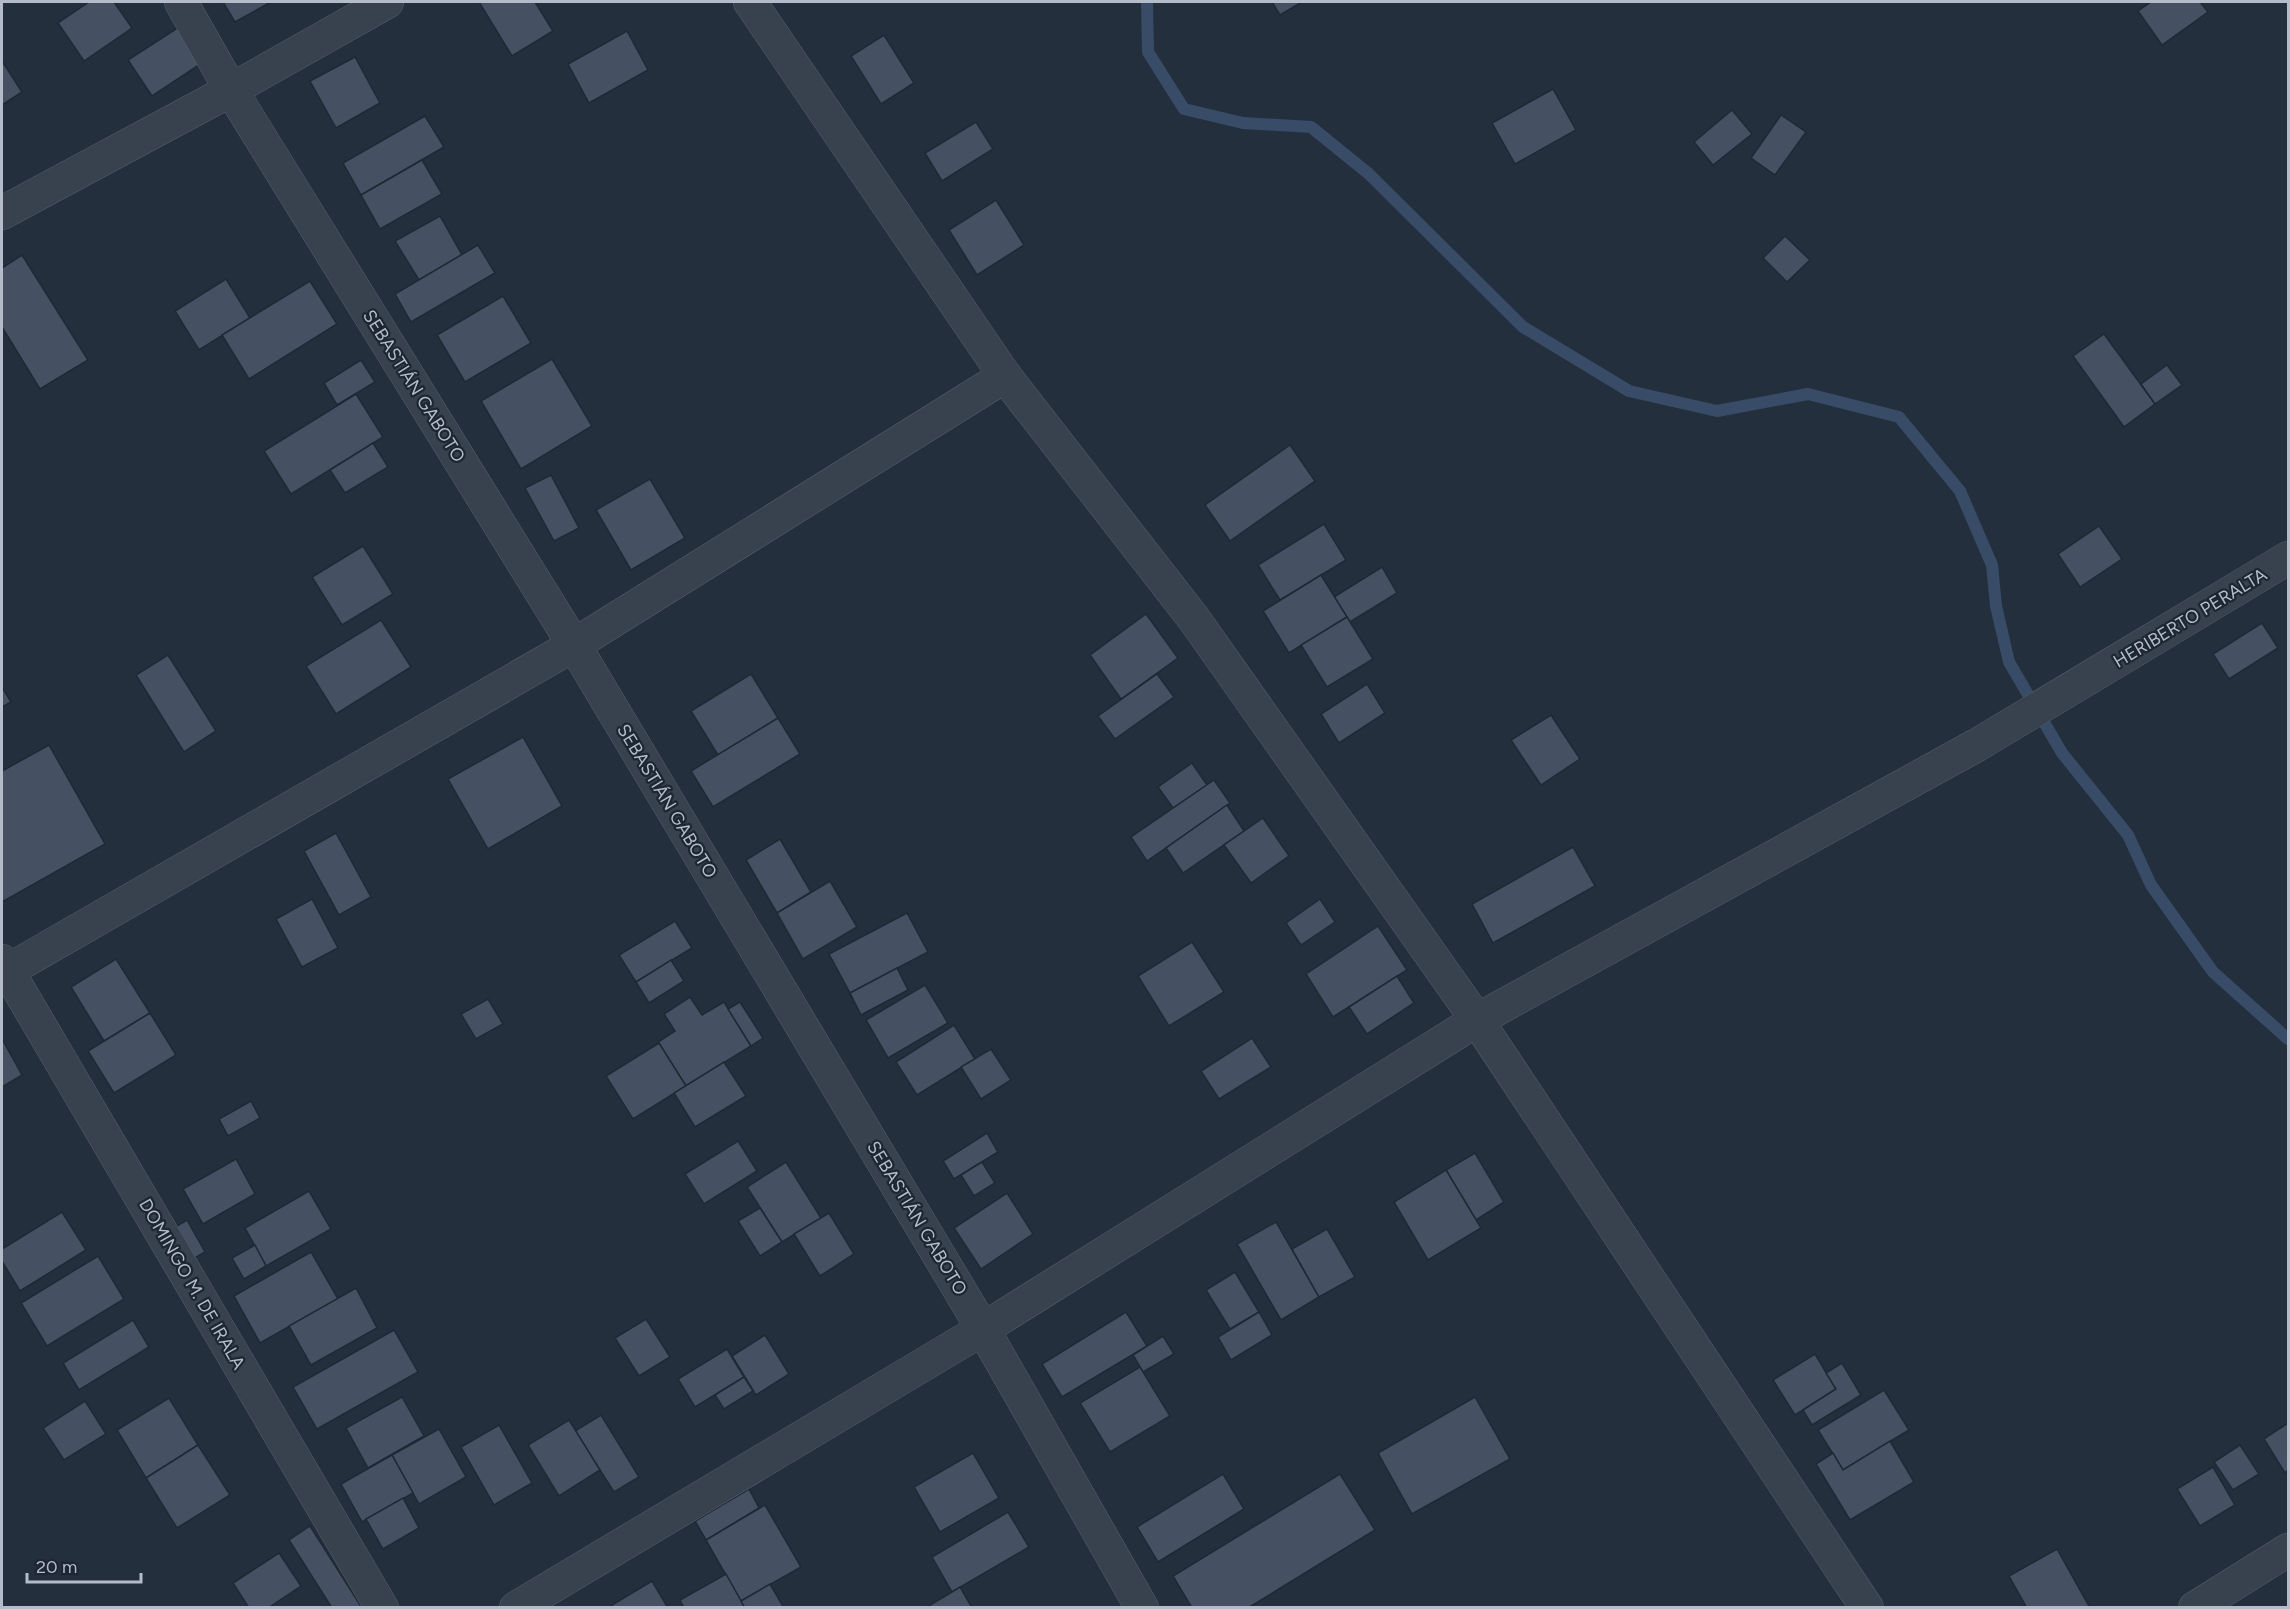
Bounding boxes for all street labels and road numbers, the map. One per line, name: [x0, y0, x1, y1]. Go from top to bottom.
street label: SEBASTIÁN GABOTO: [358, 306, 470, 466]
street label: HERIBERTO PERALTA: [2109, 564, 2271, 672]
street label: SEBASTIÁN GABOTO: [612, 720, 722, 882]
street label: SEBASTIÁN GABOTO: [862, 1137, 972, 1299]
street label: DOMINGO M. DE IRALA: [134, 1195, 250, 1373]

